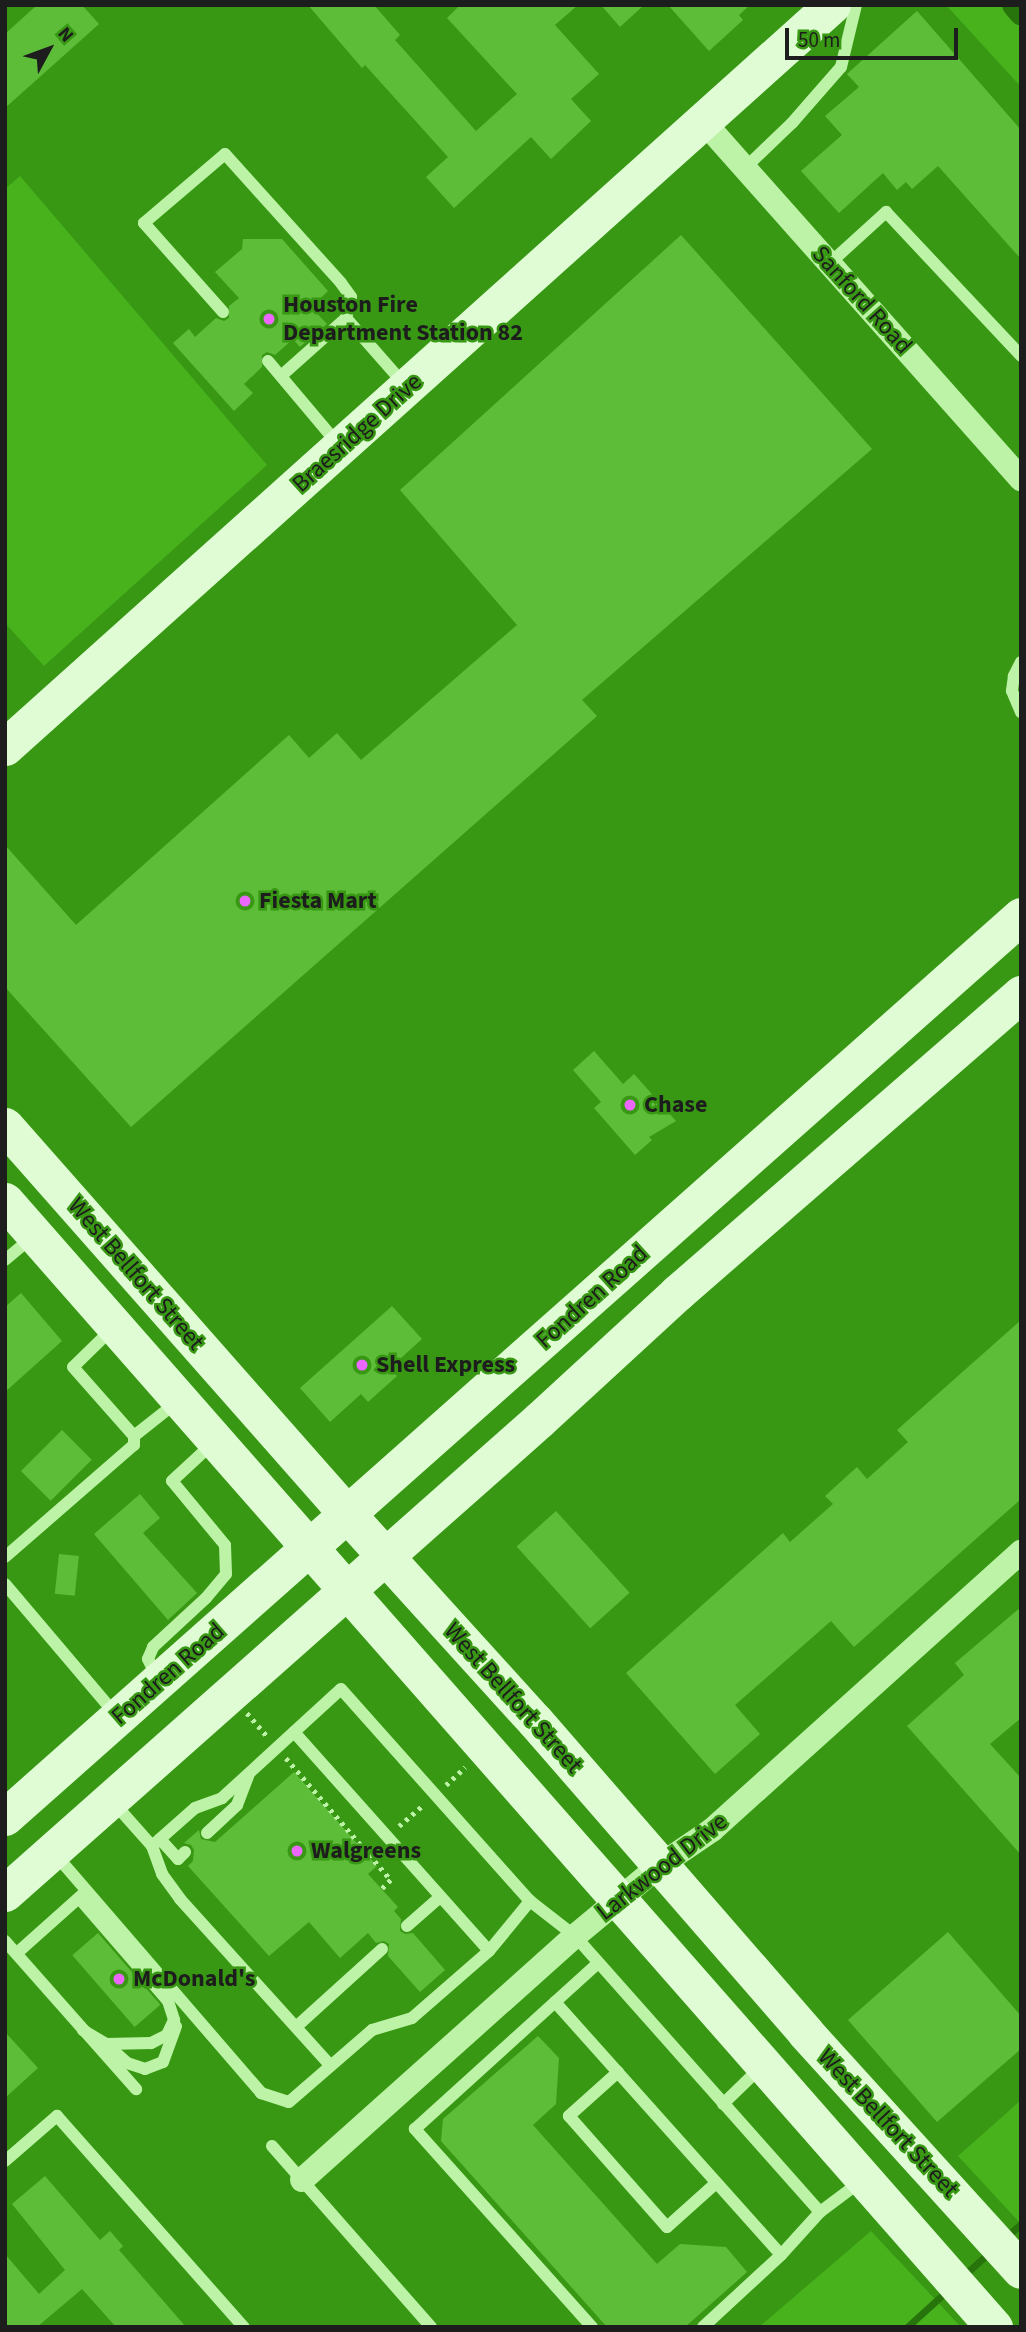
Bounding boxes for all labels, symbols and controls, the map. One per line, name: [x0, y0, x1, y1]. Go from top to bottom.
north arrow: [14, 14, 84, 84]
scale bar: [788, 14, 961, 58]
text: N: [51, 21, 80, 49]
text: 50 m: [798, 25, 840, 55]
street label: Sanford Road: [806, 240, 918, 360]
place label: Houston Fire Department Station 82: [283, 291, 523, 347]
marker: Houston Fire Department Station 82: [261, 311, 277, 327]
street label: Braesridge Drive: [286, 367, 428, 499]
place label: Fiesta Mart: [259, 887, 377, 915]
marker: Fiesta Mart: [237, 893, 253, 909]
place label: Chase: [644, 1091, 707, 1119]
marker: Chase: [622, 1097, 638, 1113]
street label: West Bellfort Street: [62, 1192, 210, 1356]
street label: Fondren Road: [530, 1239, 654, 1355]
place label: Shell Express: [376, 1351, 515, 1379]
marker: Shell Express: [354, 1357, 370, 1373]
street label: Fondren Road: [106, 1617, 230, 1731]
street label: West Bellfort Street: [438, 1617, 588, 1779]
street label: Larkwood Drive: [591, 1807, 733, 1927]
place label: Walgreens: [311, 1837, 421, 1865]
marker: Walgreens: [289, 1843, 305, 1859]
place label: McDonald's: [133, 1965, 255, 1993]
marker: McDonald's: [111, 1971, 127, 1987]
street label: West Bellfort Street: [812, 2043, 964, 2203]

